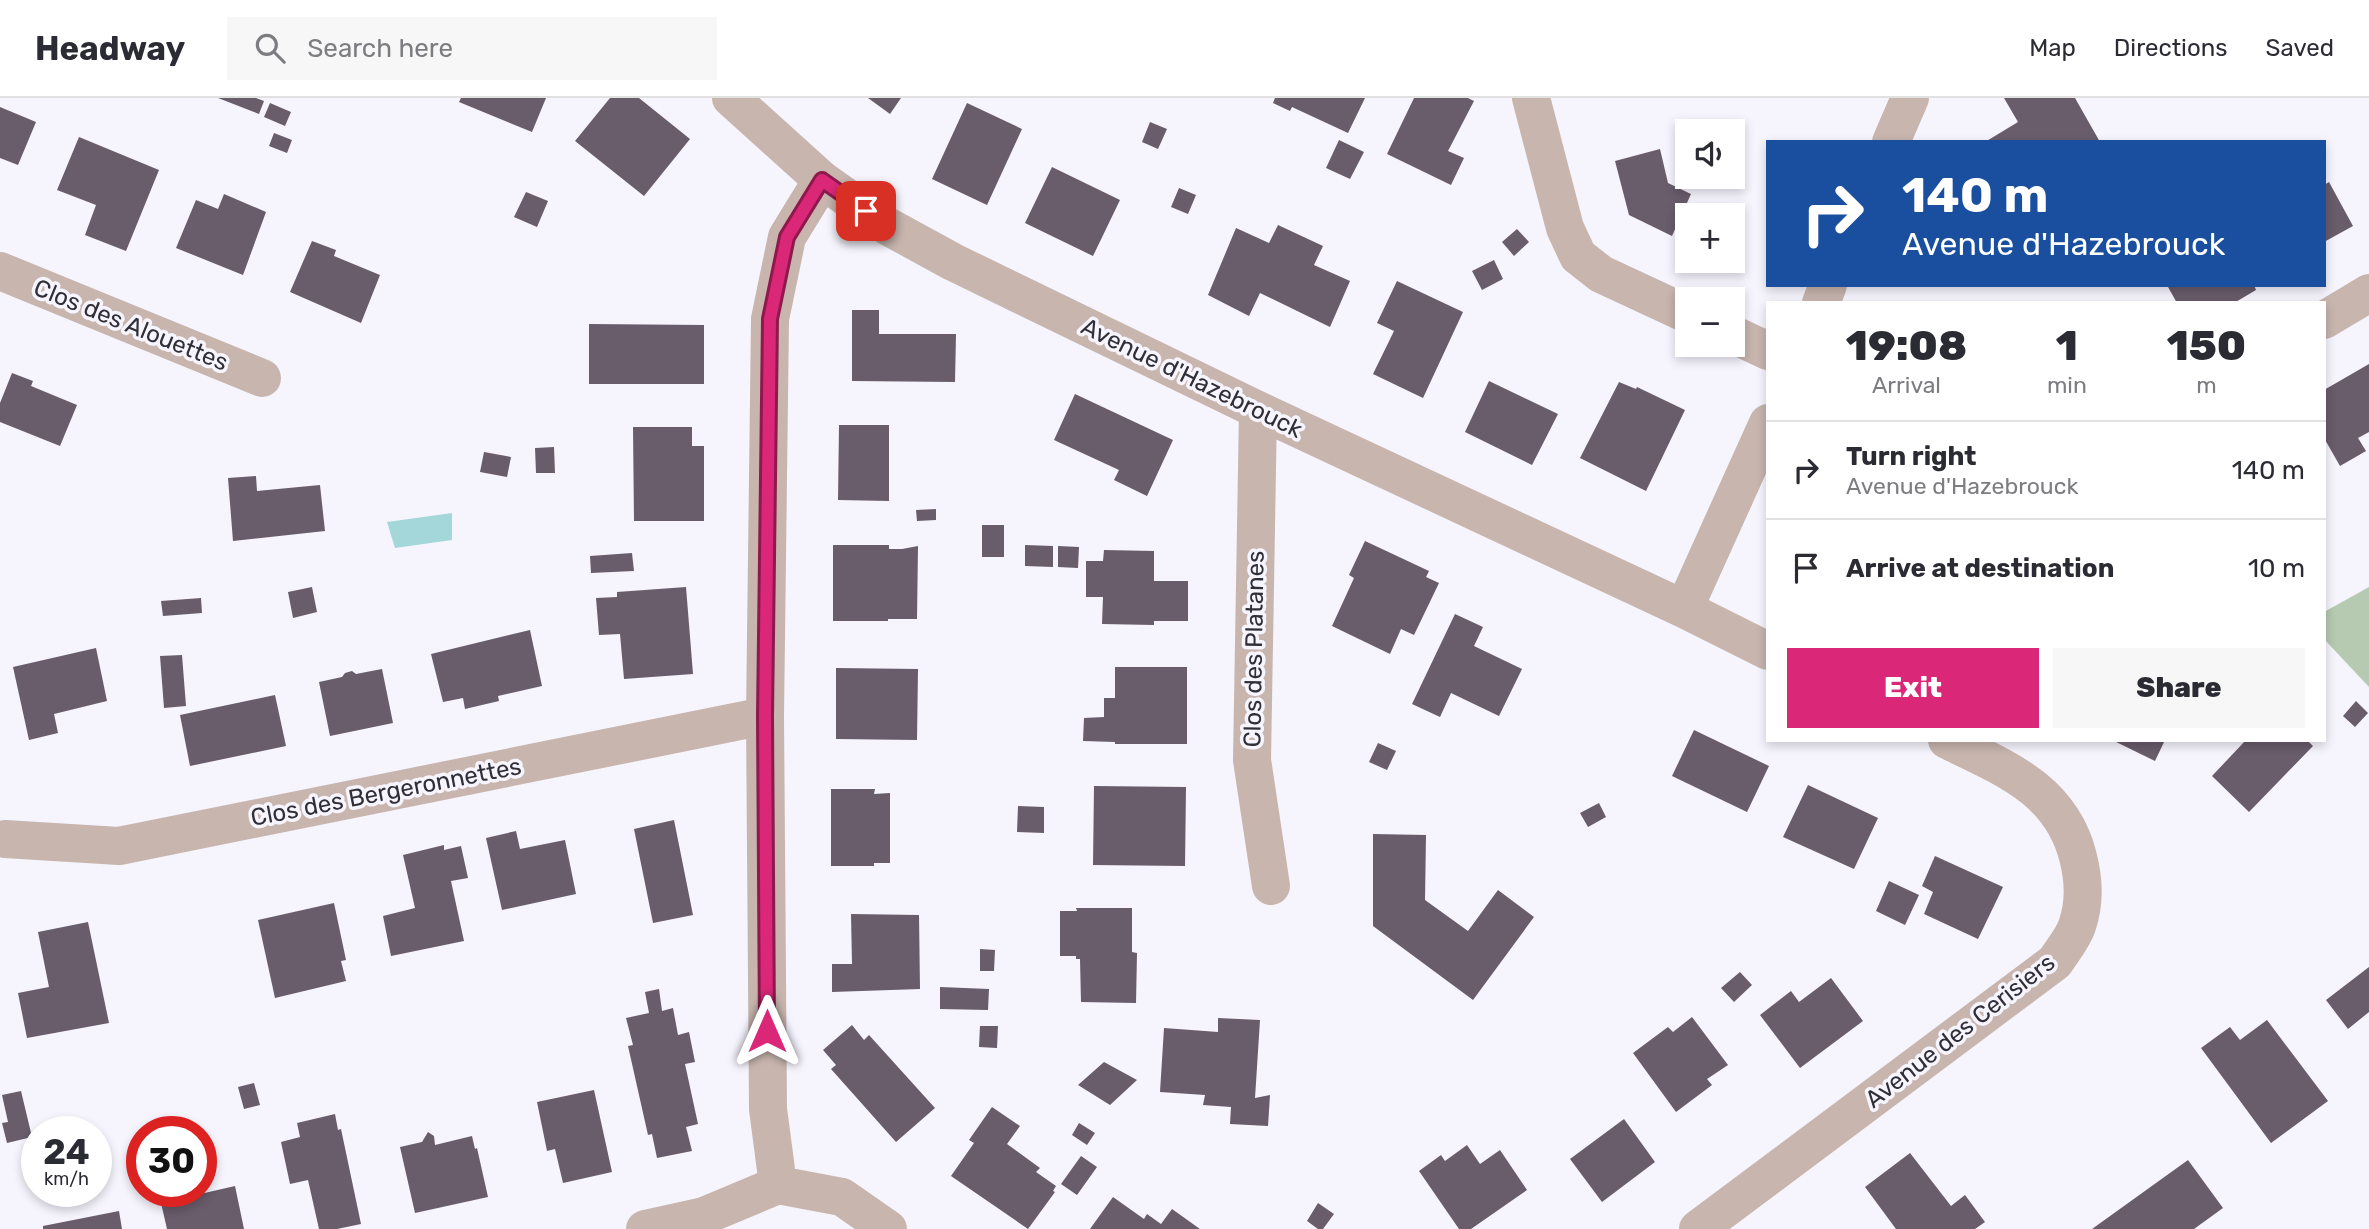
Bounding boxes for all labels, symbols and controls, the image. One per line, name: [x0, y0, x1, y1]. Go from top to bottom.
search box: [227, 17, 717, 80]
text: Headway: [35, 29, 185, 68]
icon: search: [251, 29, 289, 67]
text: Search here: [307, 33, 453, 64]
text: Map: [2029, 34, 2076, 62]
text: Directions: [2114, 34, 2227, 62]
text: Saved: [2265, 34, 2334, 62]
map controls: [1675, 119, 1745, 357]
button: sound: [1675, 119, 1745, 189]
text: 140 m: [1902, 166, 2048, 224]
icon: right: [1787, 168, 1878, 259]
pin: [836, 181, 896, 241]
icon: arrive: [847, 192, 885, 230]
button: +: [1675, 203, 1745, 273]
text: Avenue d'Hazebrouck: [1902, 225, 2225, 263]
street label: Clos des Alouettes: [30, 273, 232, 377]
button: −: [1675, 287, 1745, 357]
street label: Avenue d'Hazebrouck: [1077, 312, 1308, 444]
text: 19:08: [1846, 321, 1967, 371]
text: 1: [2056, 321, 2078, 371]
text: 150: [2167, 321, 2246, 371]
text: Arrival: [1872, 371, 1941, 399]
text: min: [2047, 371, 2087, 399]
text: m: [2196, 371, 2217, 399]
text: Turn right: [1846, 441, 1976, 472]
icon: right: [1787, 451, 1825, 489]
text: 140 m: [2232, 455, 2305, 486]
text: Avenue d'Hazebrouck: [1846, 472, 2078, 500]
icon: arrive: [1787, 549, 1825, 587]
street label: Clos des Platanes: [1238, 550, 1270, 748]
text: Arrive at destination: [1846, 553, 2114, 584]
text: 10 m: [2248, 553, 2305, 584]
button: Exit: [1787, 648, 2039, 728]
button: Share: [2053, 648, 2305, 728]
street label: Clos des Bergeronnettes: [248, 752, 524, 832]
street label: Avenue des Cerisiers: [1860, 948, 2060, 1114]
position arrow: [730, 994, 804, 1068]
speed limit sign: 30: [126, 1116, 217, 1207]
text: 24: [43, 1131, 90, 1173]
text: km/h: [44, 1168, 89, 1190]

